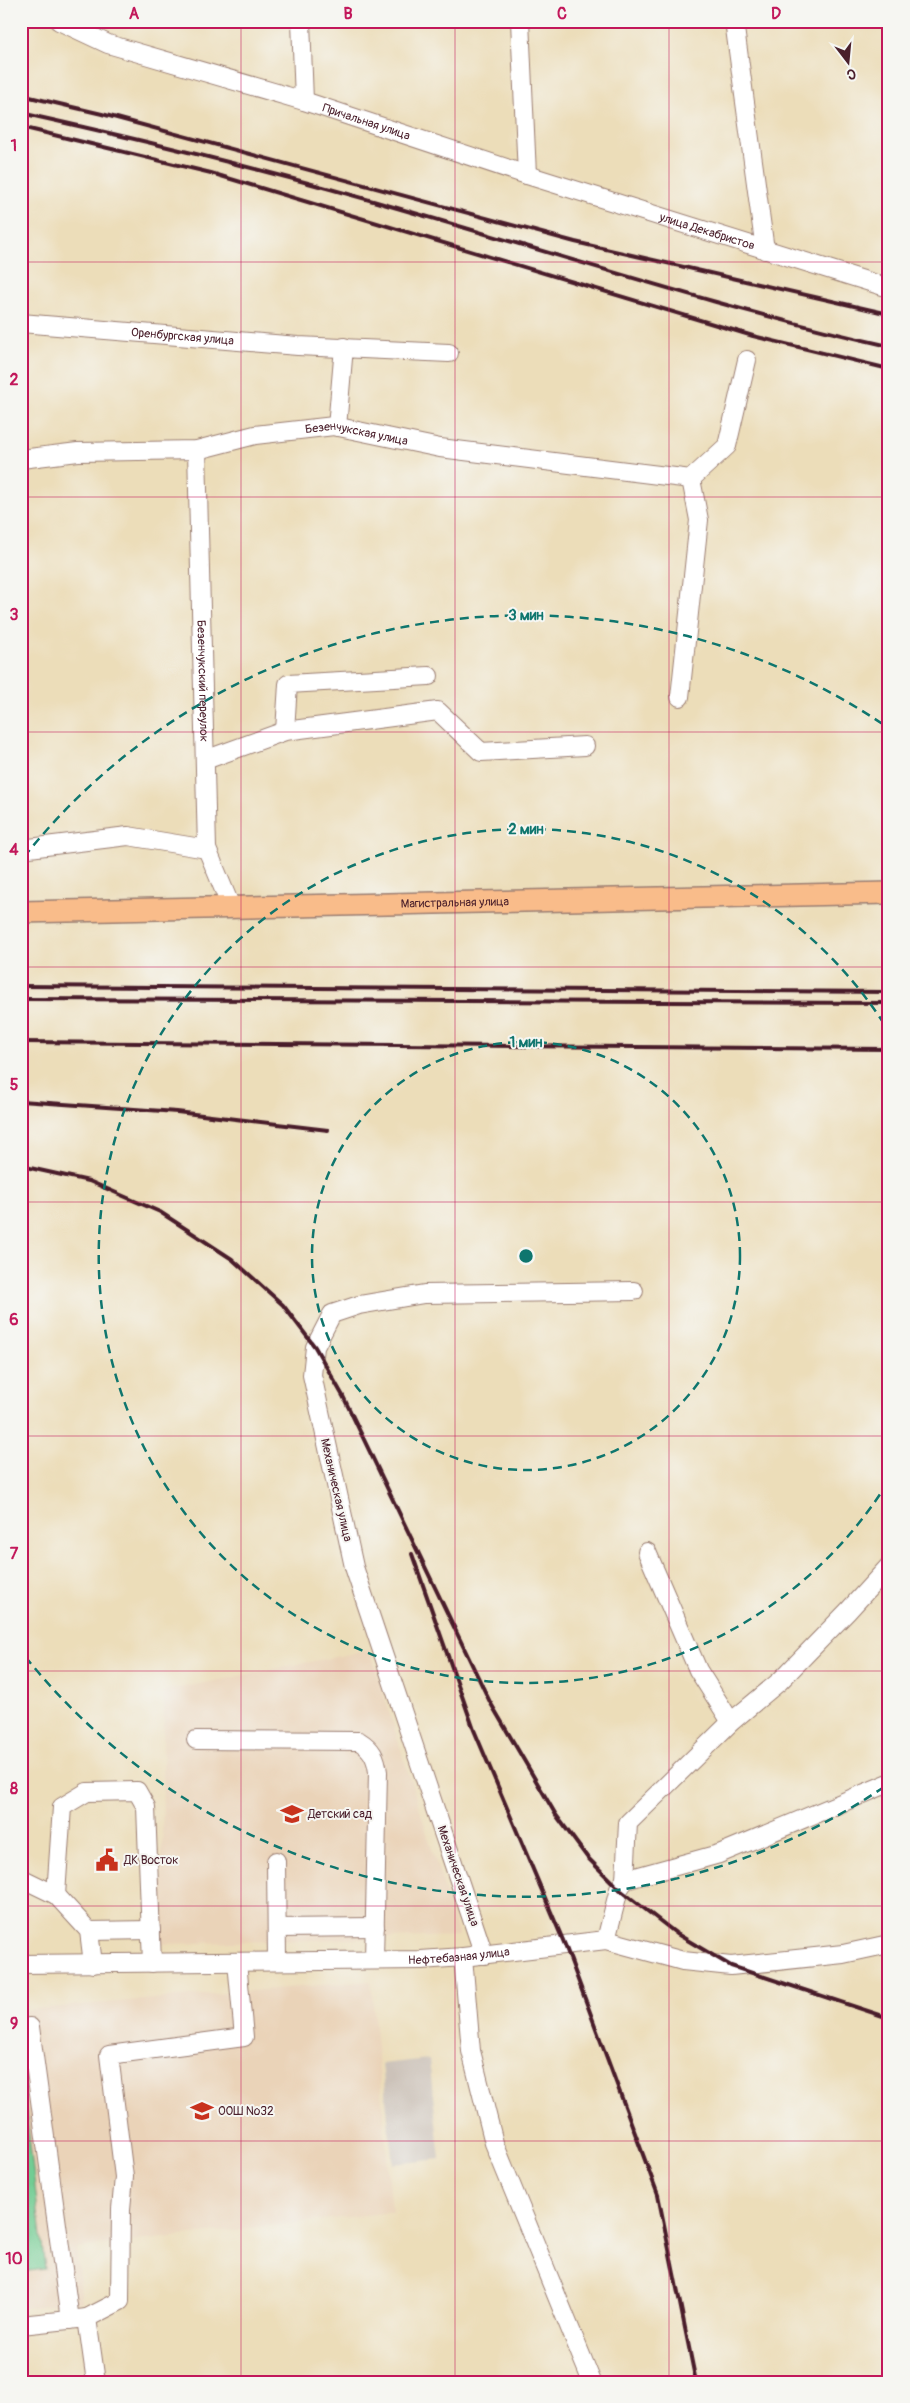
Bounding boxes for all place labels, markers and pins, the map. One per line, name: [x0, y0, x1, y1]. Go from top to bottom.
centre of rings: [517, 1247, 535, 1265]
school or university icon: Детский сад: [279, 1801, 305, 1827]
place label: Детский сад: [307, 1807, 373, 1822]
public building icon: ДК Восток: [94, 1847, 120, 1873]
place label: ДК Восток: [123, 1853, 178, 1868]
school or university icon: ООШ №32: [189, 2098, 215, 2124]
place label: ООШ №32: [218, 2104, 274, 2119]

